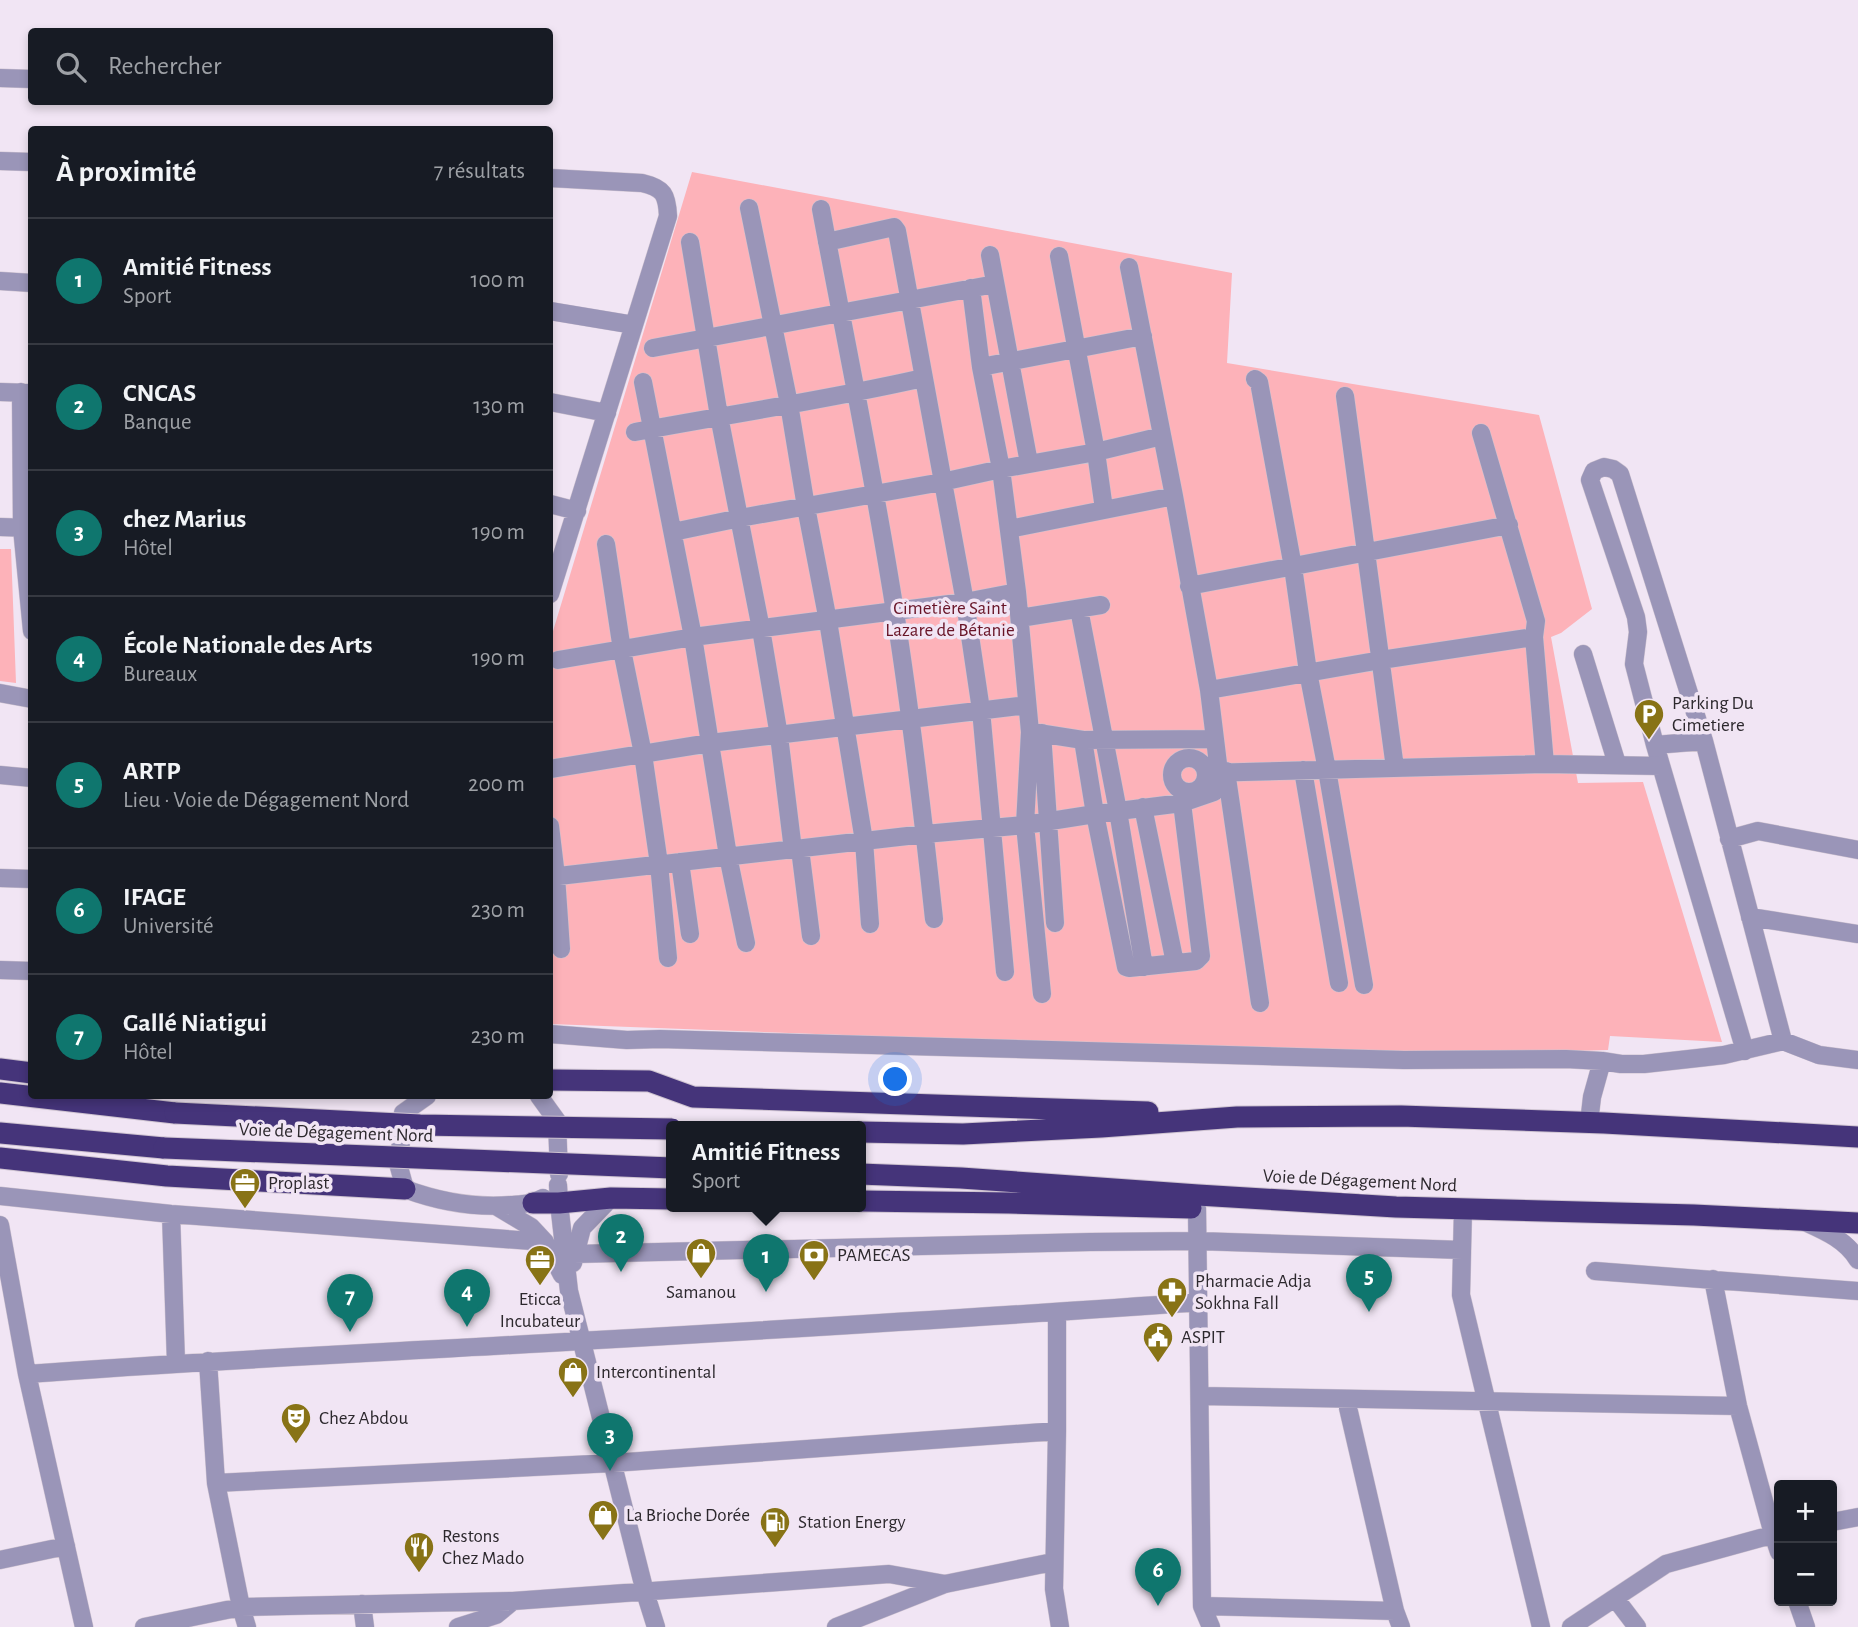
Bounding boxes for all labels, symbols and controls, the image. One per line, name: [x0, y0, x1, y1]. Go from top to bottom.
search box: [28, 28, 553, 105]
icon: search: [52, 48, 90, 86]
text: Rechercher: [108, 53, 221, 79]
text: À proximité: [56, 157, 196, 187]
text: 7 résultats: [434, 160, 525, 183]
text: Amitié Fitness: [123, 254, 271, 280]
text: 1: [75, 269, 83, 292]
text: 100 m: [471, 269, 525, 292]
text: Sport: [123, 285, 171, 308]
text: CNCAS: [123, 380, 196, 406]
text: 2: [74, 395, 84, 418]
text: 130 m: [473, 395, 525, 418]
text: Banque: [123, 411, 192, 434]
text: chez Marius: [123, 506, 246, 532]
text: 3: [74, 521, 84, 544]
text: 190 m: [472, 521, 525, 544]
text: Hôtel: [123, 537, 173, 560]
park label: Cimetière Saint Lazare de Bétanie: [885, 599, 1015, 640]
text: École Nationale des Arts: [123, 632, 373, 658]
text: 4: [73, 647, 85, 670]
text: 190 m: [472, 647, 525, 670]
text: Bureaux: [123, 663, 197, 686]
place label: Parking Du Cimetiere: [1672, 694, 1754, 735]
parking icon: Parking Du Cimetiere: [1632, 697, 1666, 741]
text: ARTP: [123, 758, 181, 784]
text: 5: [74, 773, 84, 796]
text: 200 m: [468, 773, 525, 796]
text: Lieu · Voie de Dégagement Nord: [123, 789, 409, 812]
text: IFAGE: [123, 884, 186, 910]
text: 6: [73, 899, 85, 922]
text: 230 m: [471, 899, 525, 922]
text: Université: [123, 915, 213, 938]
text: Gallé Niatigui: [123, 1010, 267, 1036]
text: 7: [74, 1025, 84, 1048]
text: 230 m: [471, 1025, 525, 1048]
text: Hôtel: [123, 1041, 173, 1064]
your location: [878, 1062, 912, 1096]
street label: Voie de Dégagement Nord: [238, 1120, 434, 1146]
popup: [666, 1121, 866, 1212]
text: Amitié Fitness: [692, 1139, 840, 1165]
office icon: Proplast: [228, 1166, 262, 1210]
street label: Voie de Dégagement Nord: [1262, 1166, 1458, 1196]
text: Sport: [692, 1170, 740, 1193]
place label: Proplast: [268, 1174, 329, 1193]
pin: 2: [598, 1214, 644, 1272]
pin: 1: [743, 1234, 789, 1292]
shop icon: Samanou: [684, 1236, 718, 1280]
bank icon: PAMECAS: [797, 1238, 831, 1282]
office icon: Eticca Incubateur: [523, 1243, 557, 1287]
place label: PAMECAS: [837, 1246, 911, 1265]
pin: 5: [1346, 1254, 1392, 1312]
pin: 4: [444, 1269, 490, 1327]
place label: Pharmacie Adja Sokhna Fall: [1195, 1272, 1312, 1313]
pin: 7: [327, 1274, 373, 1332]
pharmacy icon: Pharmacie Adja Sokhna Fall: [1155, 1275, 1189, 1319]
place label: Samanou: [666, 1283, 736, 1302]
place label: Eticca Incubateur: [500, 1290, 580, 1331]
public building icon: ASPIT: [1141, 1320, 1175, 1364]
place label: ASPIT: [1181, 1328, 1225, 1347]
shop icon: Intercontinental: [556, 1355, 590, 1399]
place label: Intercontinental: [596, 1363, 716, 1382]
theatre icon: Chez Abdou: [279, 1401, 313, 1445]
place label: Chez Abdou: [319, 1409, 408, 1428]
pin: 3: [587, 1413, 633, 1471]
map controls: [1774, 1480, 1837, 1606]
button: +: [1774, 1480, 1837, 1543]
shop icon: La Brioche Dorée: [586, 1498, 620, 1542]
fuel station icon: Station Energy: [758, 1505, 792, 1549]
place label: La Brioche Dorée: [626, 1506, 750, 1525]
place label: Station Energy: [798, 1513, 906, 1532]
place label: Restons Chez Mado: [442, 1527, 524, 1568]
restaurant icon: Restons Chez Mado: [402, 1530, 436, 1574]
button: −: [1774, 1543, 1837, 1606]
pin: 6: [1135, 1548, 1181, 1606]

